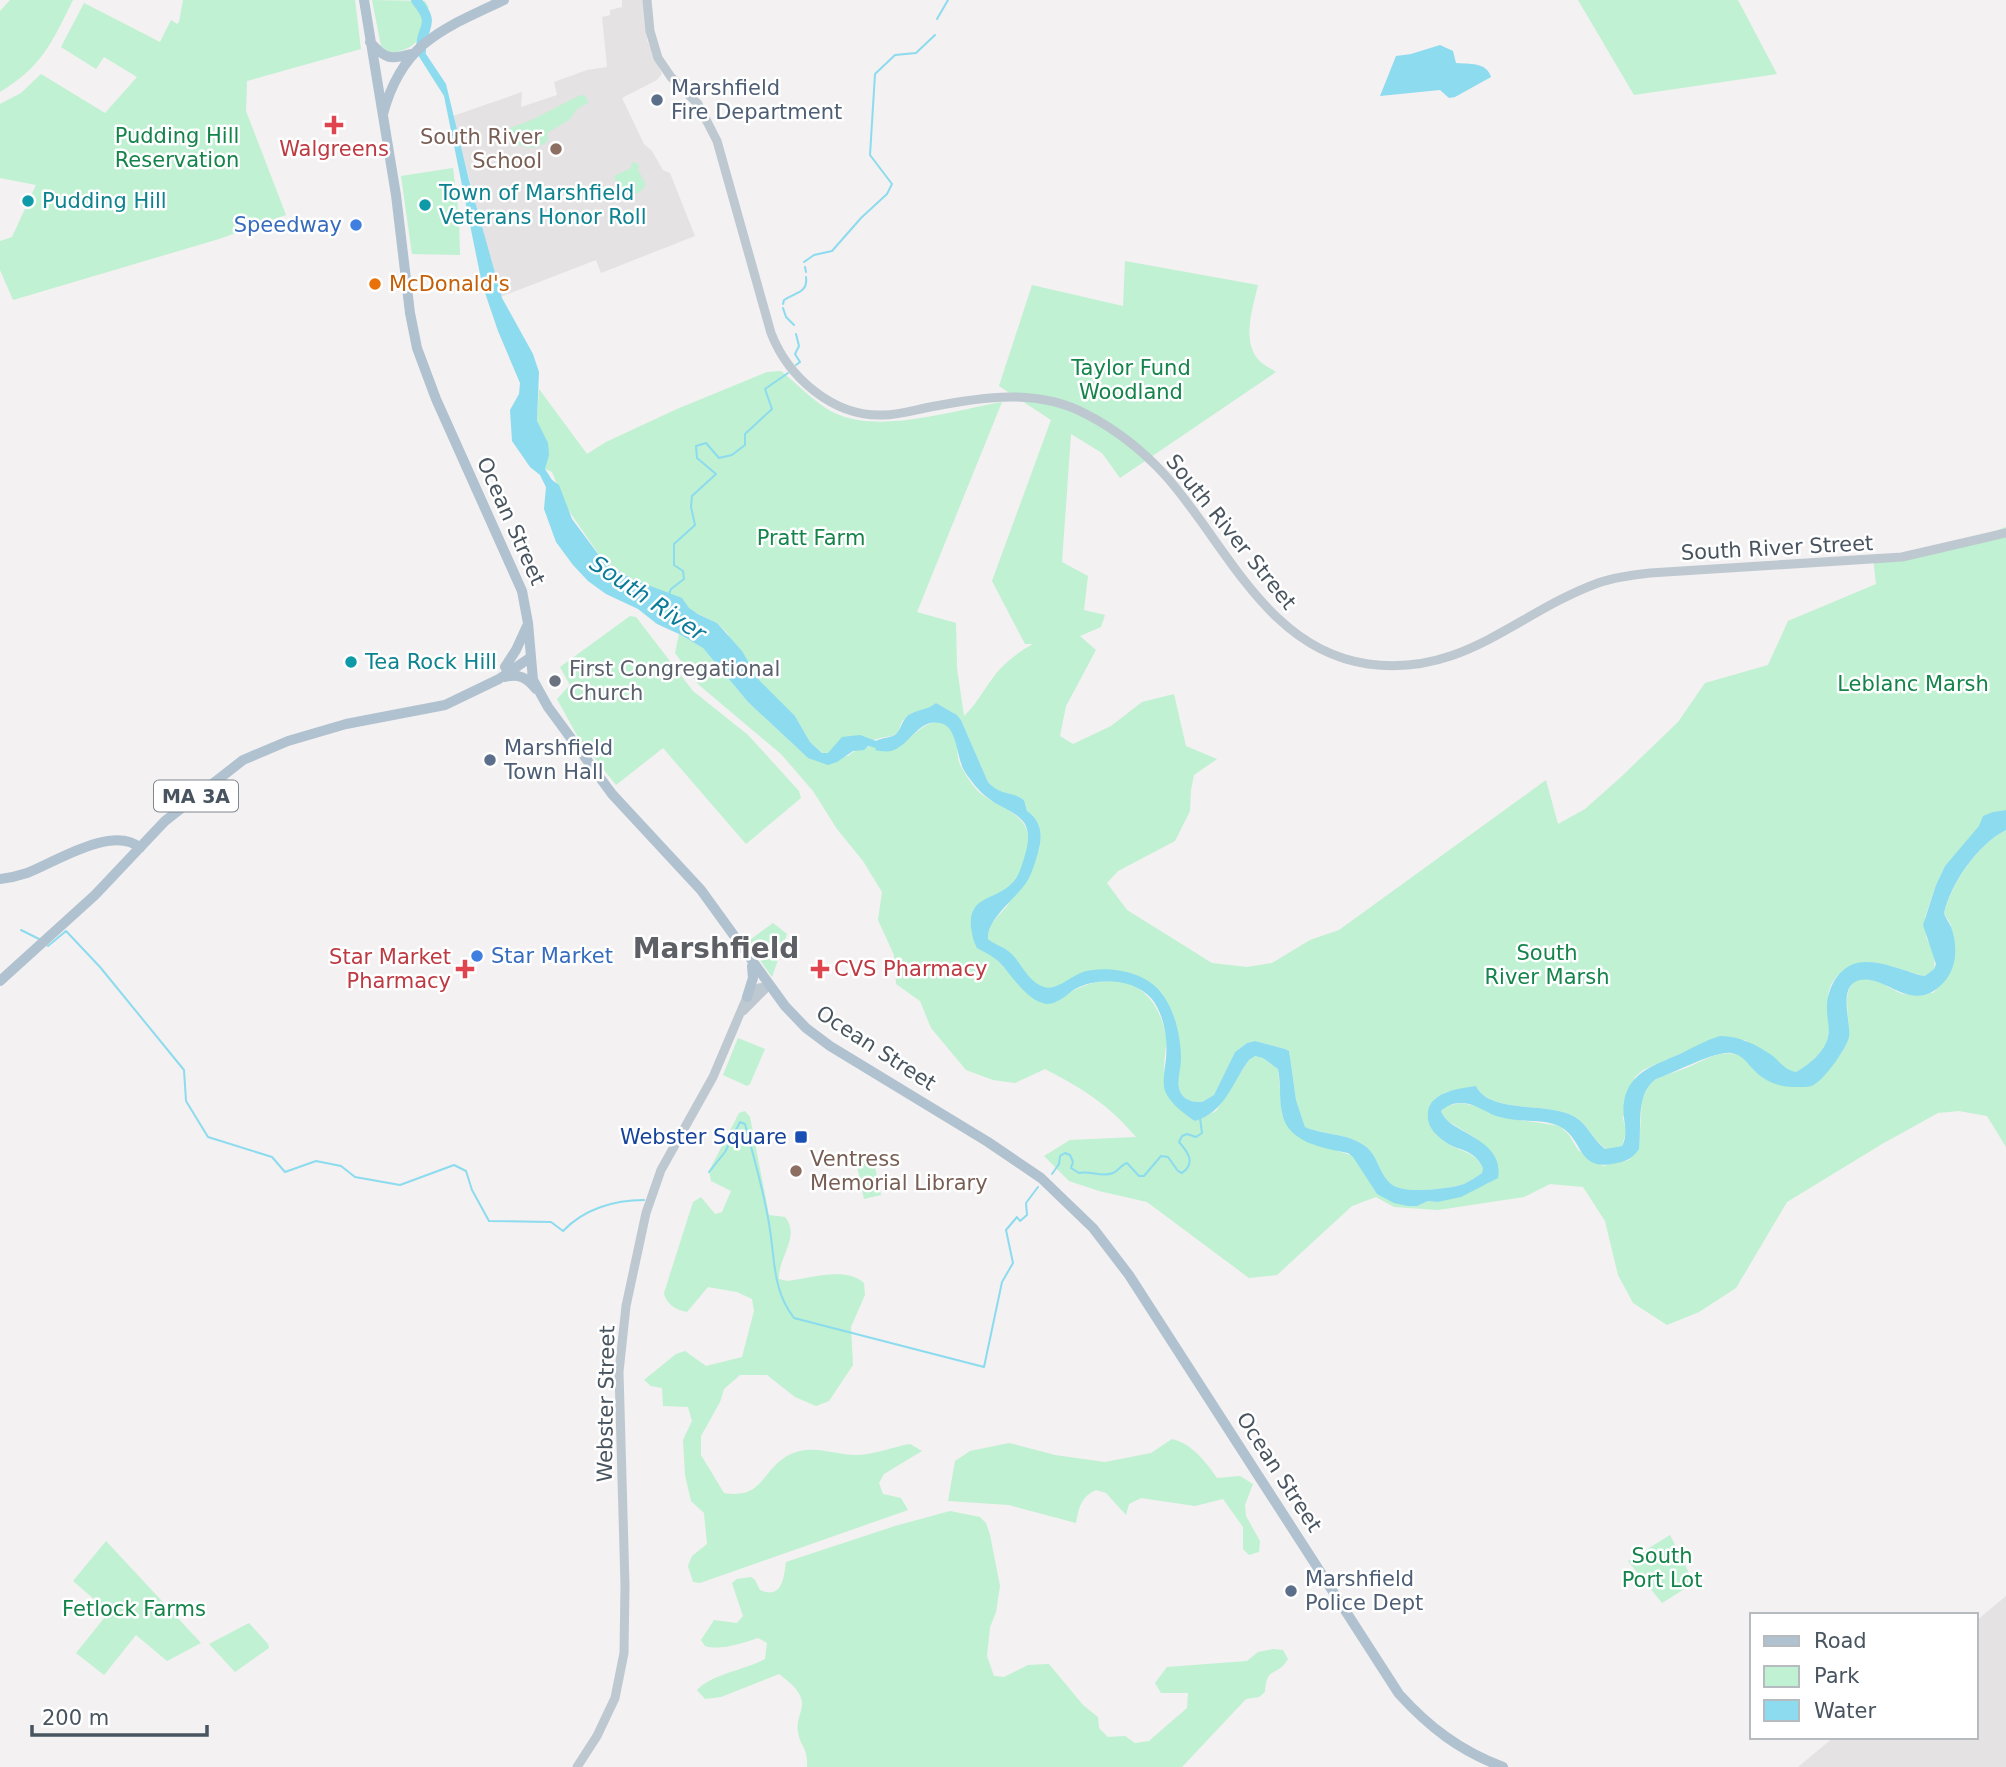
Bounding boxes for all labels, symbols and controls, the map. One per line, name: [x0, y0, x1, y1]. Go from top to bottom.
place label: Marshfield Fire Department: [671, 76, 842, 124]
marker: Marshfield Fire Department: [649, 92, 665, 108]
marker: Walgreens: [326, 117, 342, 133]
park label: Pudding Hill Reservation: [115, 124, 239, 172]
place label: South River School: [420, 125, 542, 173]
place label: Walgreens: [279, 137, 389, 161]
marker: South River School: [548, 141, 564, 157]
place label: Town of Marshfield Veterans Honor Roll: [438, 181, 647, 229]
place label: Pudding Hill: [42, 189, 167, 213]
marker: Pudding Hill: [20, 193, 36, 209]
marker: Town of Marshfield Veterans Honor Roll: [417, 197, 433, 213]
place label: Speedway: [234, 213, 342, 237]
marker: Speedway: [348, 217, 364, 233]
place label: McDonald's: [389, 272, 510, 296]
marker: McDonald's: [367, 276, 383, 292]
park label: Taylor Fund Woodland: [1070, 356, 1191, 404]
street label: South River Street: [1161, 450, 1301, 614]
street label: Ocean Street: [472, 453, 550, 589]
park label: Pratt Farm: [757, 526, 865, 550]
street label: South River Street: [1680, 531, 1874, 565]
water label: South River: [585, 550, 712, 647]
place label: Tea Rock Hill: [364, 650, 497, 674]
marker: Tea Rock Hill: [343, 654, 359, 670]
place label: First Congregational Church: [569, 657, 780, 705]
park label: Leblanc Marsh: [1837, 672, 1989, 696]
marker: First Congregational Church: [547, 673, 563, 689]
place label: Marshfield Town Hall: [503, 736, 613, 784]
marker: Marshfield Town Hall: [482, 752, 498, 768]
road number: MA 3A: [154, 780, 238, 811]
district label: Marshfield: [633, 932, 799, 965]
park label: South River Marsh: [1485, 941, 1609, 989]
place label: Star Market: [491, 944, 613, 968]
place label: Star Market Pharmacy: [329, 945, 451, 993]
marker: Star Market: [469, 948, 485, 964]
place label: CVS Pharmacy: [834, 957, 987, 981]
marker: Star Market Pharmacy: [457, 961, 473, 977]
marker: CVS Pharmacy: [812, 961, 828, 977]
street label: Ocean Street: [812, 1000, 940, 1096]
place label: Webster Square: [620, 1125, 787, 1149]
marker: Webster Square: [793, 1129, 809, 1145]
place label: Ventress Memorial Library: [810, 1147, 988, 1195]
marker: Ventress Memorial Library: [788, 1163, 804, 1179]
street label: Webster Street: [593, 1325, 619, 1483]
street label: Ocean Street: [1231, 1408, 1327, 1536]
park label: South Port Lot: [1622, 1544, 1702, 1592]
place label: Marshfield Police Dept: [1305, 1567, 1423, 1615]
marker: Marshfield Police Dept: [1283, 1583, 1299, 1599]
park label: Fetlock Farms: [62, 1597, 206, 1621]
legend: [1750, 1613, 1978, 1739]
text: Road: [1814, 1629, 1867, 1653]
text: Park: [1814, 1664, 1860, 1688]
scale bar: [32, 1694, 206, 1738]
text: Water: [1814, 1699, 1876, 1723]
text: 200 m: [42, 1706, 109, 1730]

